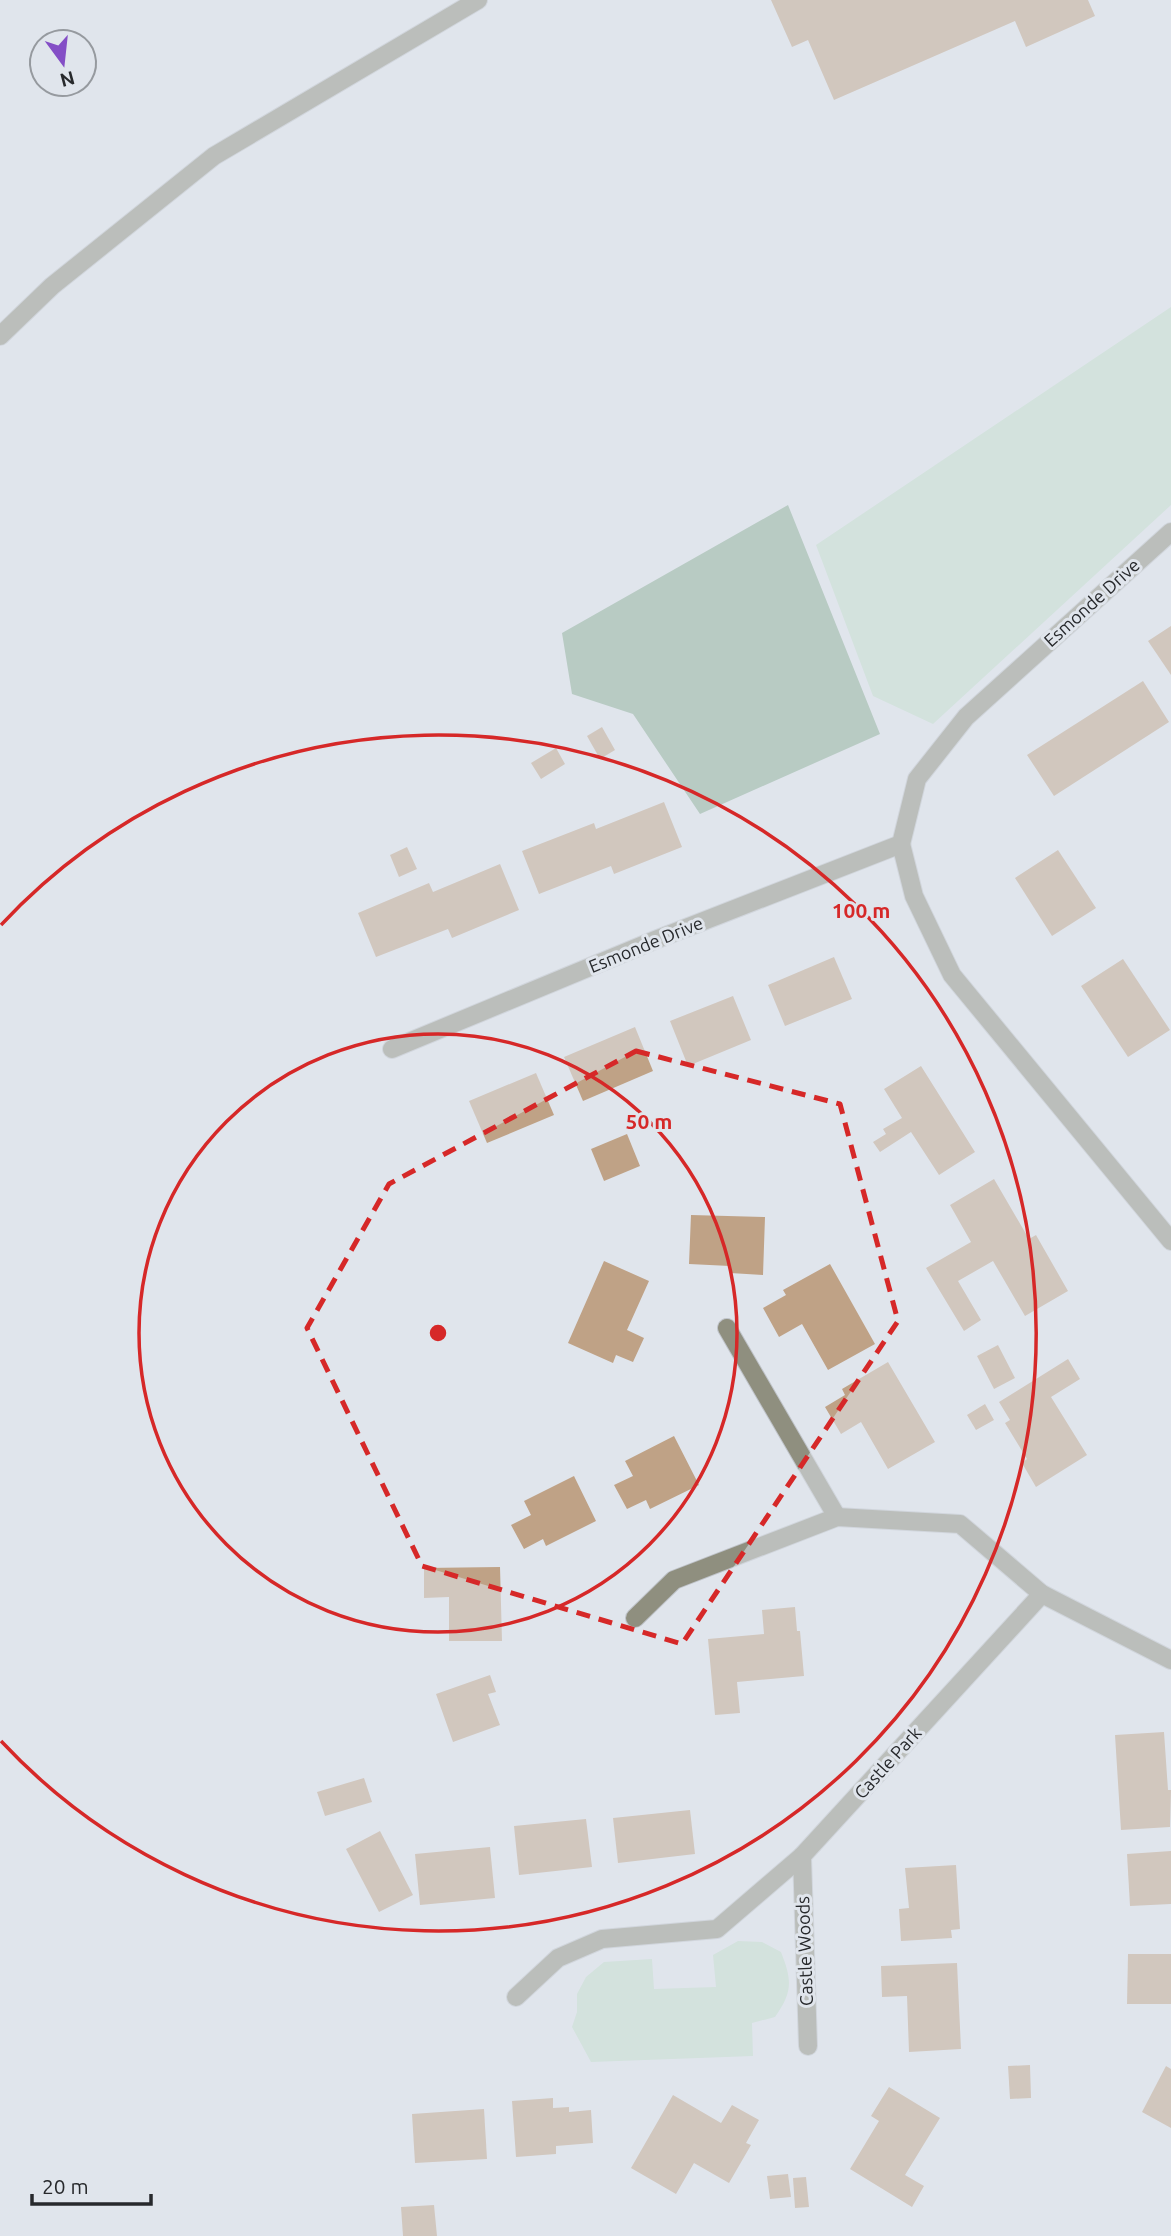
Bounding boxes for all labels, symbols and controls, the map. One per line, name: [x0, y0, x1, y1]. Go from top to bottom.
north arrow: [28, 28, 98, 98]
text: N: [58, 67, 77, 92]
street label: Esmonde Drive: [1040, 554, 1143, 650]
text: 100 m: [832, 898, 890, 922]
street label: Esmonde Drive: [586, 912, 706, 976]
text: 50 m: [626, 1109, 672, 1133]
centre of rings: [426, 1321, 450, 1345]
street label: Castle Park: [850, 1722, 925, 1802]
street label: Castle Woods: [792, 1896, 816, 2006]
scale bar: [32, 2162, 150, 2206]
text: 20 m: [42, 2174, 89, 2198]

